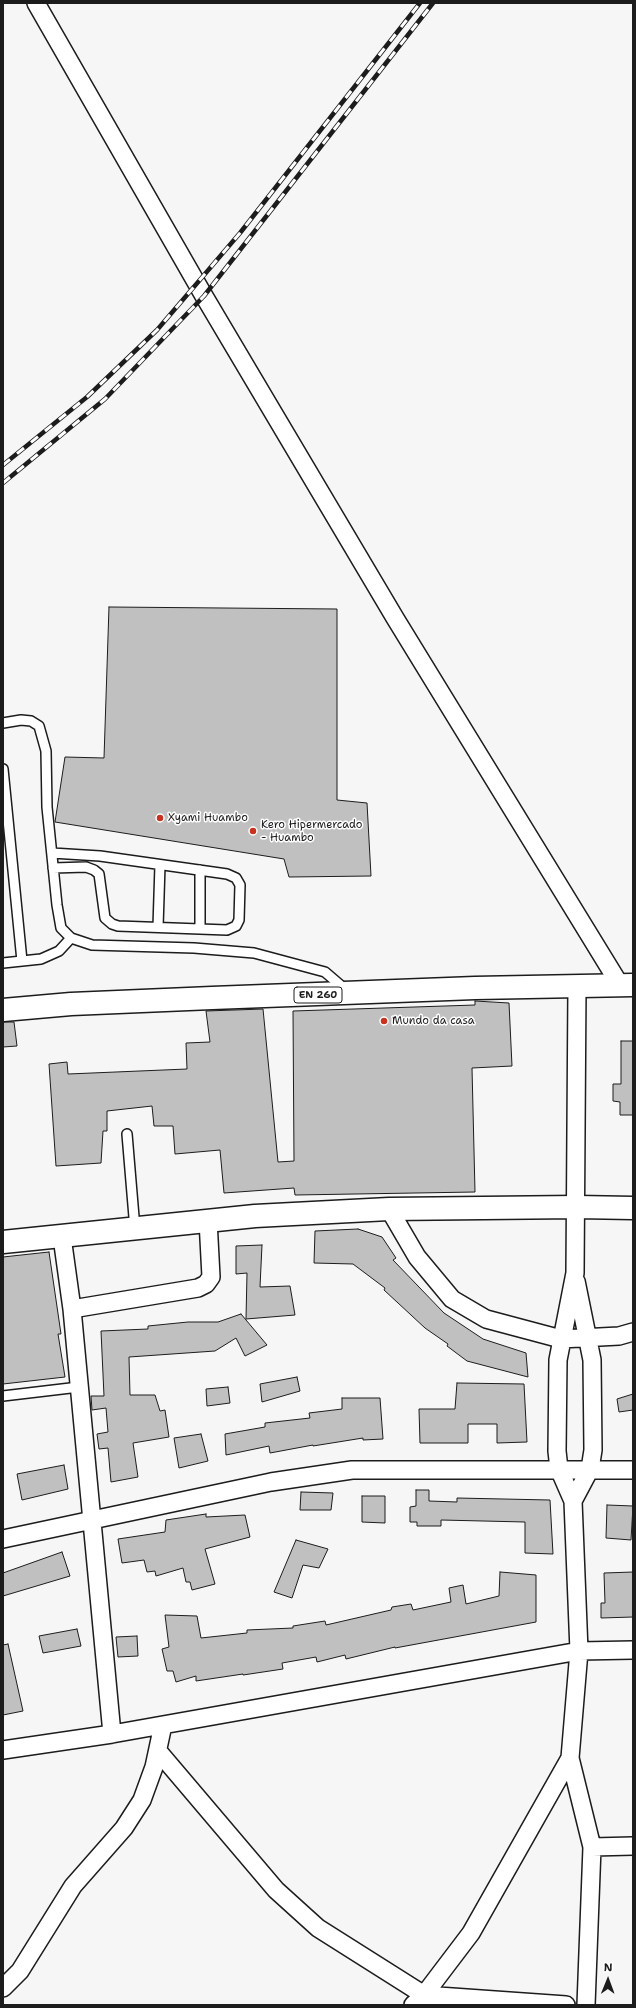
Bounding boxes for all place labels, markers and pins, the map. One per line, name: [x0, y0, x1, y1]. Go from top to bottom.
place label: Xyami Huambo: [168, 811, 248, 825]
marker: Xyami Huambo: [155, 813, 165, 823]
place label: Kero Hipermercado - Huambo: [261, 818, 362, 844]
marker: Kero Hipermercado - Huambo: [248, 826, 258, 836]
place label: Mundo da casa: [392, 1014, 475, 1028]
marker: Mundo da casa: [379, 1016, 389, 1026]

